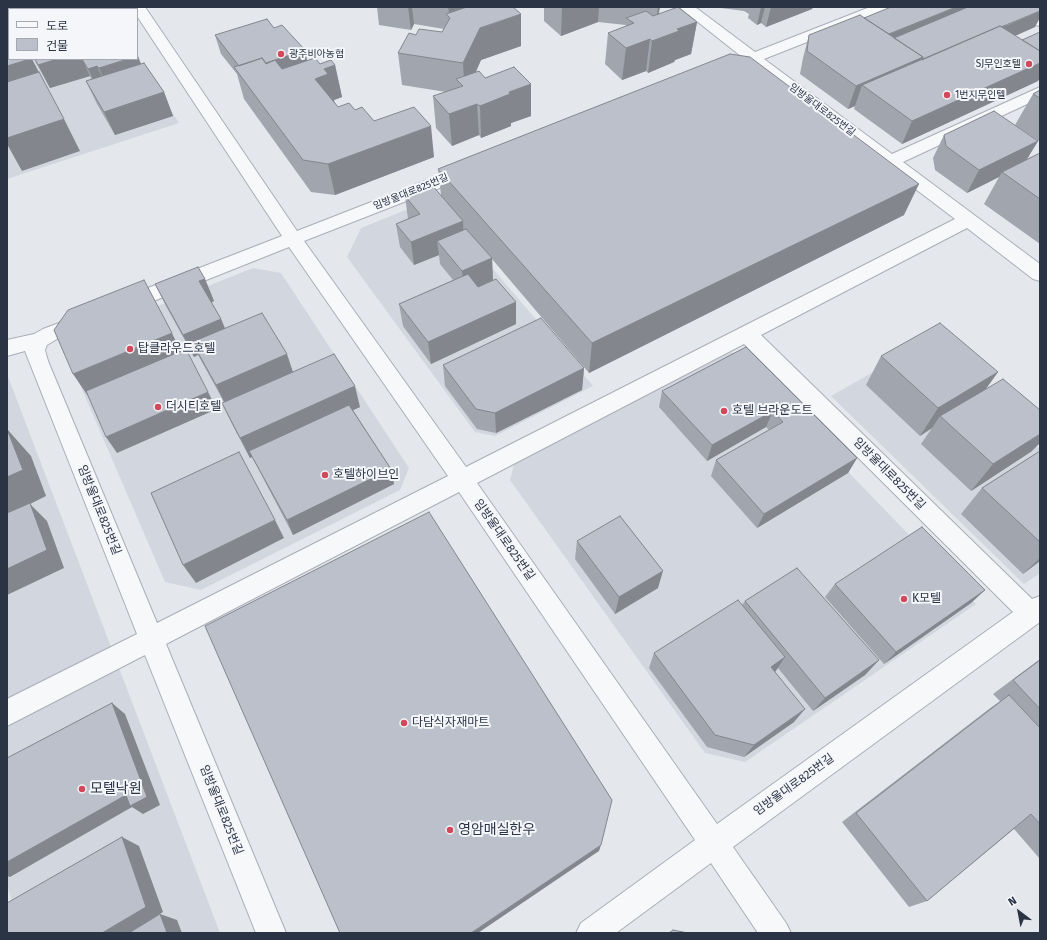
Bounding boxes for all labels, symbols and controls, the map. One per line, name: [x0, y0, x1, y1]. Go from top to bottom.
legend: [8, 8, 138, 60]
text: 도로: [46, 19, 68, 33]
text: 건물: [46, 39, 68, 53]
place label: 광주비아농협: [289, 48, 344, 60]
marker: 광주비아농협: [276, 49, 286, 59]
place label: SJ무인호텔: [976, 58, 1021, 70]
marker: SJ무인호텔: [1024, 59, 1034, 69]
street label: 임방울대로825번길: [787, 81, 857, 139]
place label: 1번지무인텔: [955, 89, 1005, 101]
marker: 1번지무인텔: [942, 90, 952, 100]
street label: 임방울대로825번길: [372, 171, 450, 213]
place label: 탑클라우드호텔: [138, 342, 215, 356]
marker: 탑클라우드호텔: [125, 344, 135, 354]
place label: 더시티호텔: [166, 400, 221, 414]
marker: 더시티호텔: [153, 402, 163, 412]
place label: 호텔 브라운도트: [732, 404, 812, 418]
marker: 호텔 브라운도트: [719, 406, 729, 416]
street label: 임방울대로825번길: [850, 435, 928, 513]
street label: 임방울대로825번길: [74, 463, 124, 557]
place label: 호텔하이브인: [333, 468, 399, 482]
marker: 호텔하이브인: [320, 470, 330, 480]
street label: 임방울대로825번길: [471, 497, 537, 583]
place label: K모텔: [912, 592, 941, 606]
marker: K모텔: [899, 594, 909, 604]
place label: 다담식자재마트: [412, 716, 489, 730]
marker: 다담식자재마트: [399, 718, 409, 728]
street label: 임방울대로825번길: [751, 751, 837, 819]
street label: 임방울대로825번길: [196, 763, 246, 857]
place label: 모텔낙원: [90, 781, 142, 797]
marker: 모텔낙원: [77, 784, 87, 794]
place label: 영암매실한우: [458, 822, 535, 838]
marker: 영암매실한우: [445, 825, 455, 835]
north arrow: [999, 892, 1039, 932]
text: N: [1006, 894, 1019, 909]

